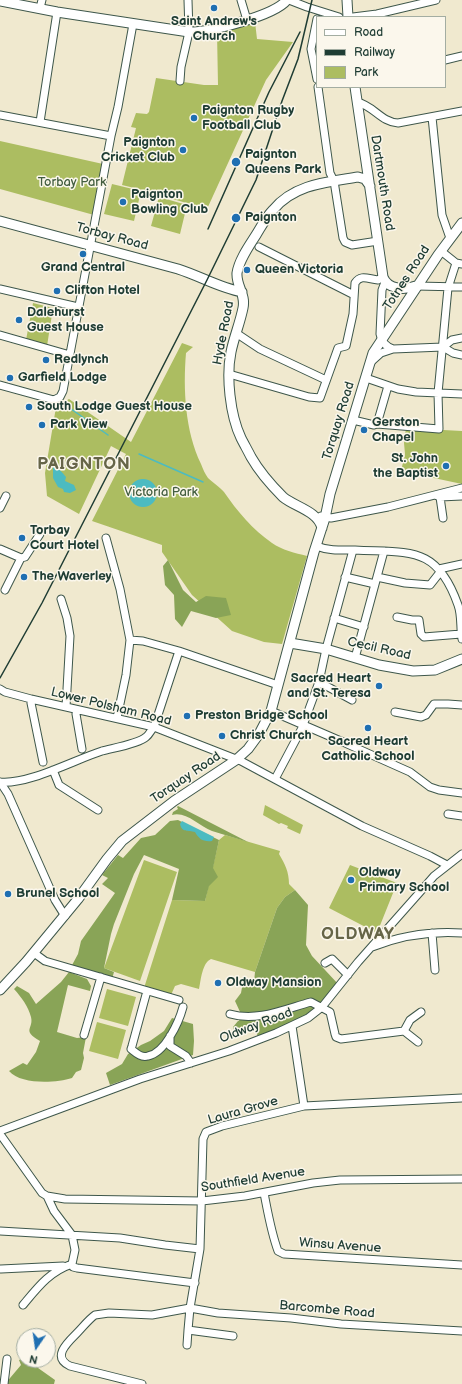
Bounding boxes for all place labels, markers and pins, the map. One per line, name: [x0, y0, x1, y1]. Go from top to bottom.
marker: Saint Andrew's Church: [209, 3, 219, 13]
place label: Saint Andrew's Church: [171, 14, 257, 45]
place label: Paignton Rugby Football Club: [202, 103, 294, 134]
marker: Paignton Rugby Football Club: [189, 113, 199, 123]
place label: Paignton Cricket Club: [101, 135, 175, 166]
marker: Paignton Cricket Club: [178, 145, 188, 155]
place label: Paignton Queens Park: [245, 147, 321, 178]
marker: Paignton Queens Park: [230, 156, 242, 168]
place label: Paignton Bowling Club: [131, 187, 208, 218]
marker: Paignton Bowling Club: [118, 197, 128, 207]
place label: Paignton: [245, 210, 297, 226]
marker: Paignton: [230, 212, 242, 224]
marker: Grand Central: [78, 249, 88, 259]
place label: Grand Central: [41, 260, 125, 276]
place label: Queen Victoria: [255, 262, 343, 278]
marker: Queen Victoria: [242, 265, 252, 275]
place label: Clifton Hotel: [65, 283, 140, 299]
marker: Clifton Hotel: [52, 286, 62, 296]
place label: Dalehurst Guest House: [27, 305, 104, 336]
marker: Dalehurst Guest House: [14, 315, 24, 325]
place label: Redlynch: [54, 352, 109, 368]
marker: Redlynch: [41, 355, 51, 365]
place label: Garfield Lodge: [18, 370, 107, 386]
marker: Garfield Lodge: [5, 373, 15, 383]
place label: South Lodge Guest House: [37, 399, 192, 415]
marker: South Lodge Guest House: [24, 402, 34, 412]
place label: Gerston Chapel: [372, 415, 419, 446]
place label: Park View: [50, 417, 108, 433]
marker: Park View: [37, 420, 47, 430]
marker: Gerston Chapel: [359, 425, 369, 435]
place label: St. John the Baptist: [373, 451, 438, 482]
marker: St. John the Baptist: [441, 461, 451, 471]
place label: Torbay Court Hotel: [30, 523, 99, 554]
marker: Torbay Court Hotel: [17, 533, 27, 543]
place label: The Waverley: [32, 569, 112, 585]
marker: The Waverley: [19, 572, 29, 582]
place label: Sacred Heart and St. Teresa: [287, 671, 371, 702]
marker: Sacred Heart and St. Teresa: [374, 681, 384, 691]
place label: Preston Bridge School: [195, 708, 328, 724]
marker: Preston Bridge School: [182, 711, 192, 721]
marker: Sacred Heart Catholic School: [363, 723, 373, 733]
place label: Christ Church: [230, 728, 312, 744]
marker: Christ Church: [217, 731, 227, 741]
place label: Sacred Heart Catholic School: [322, 734, 414, 765]
place label: Oldway Primary School: [359, 865, 449, 896]
marker: Oldway Primary School: [346, 875, 356, 885]
place label: Brunel School: [16, 886, 99, 902]
marker: Brunel School: [3, 889, 13, 899]
place label: Oldway Mansion: [226, 975, 321, 991]
marker: Oldway Mansion: [213, 978, 223, 988]

